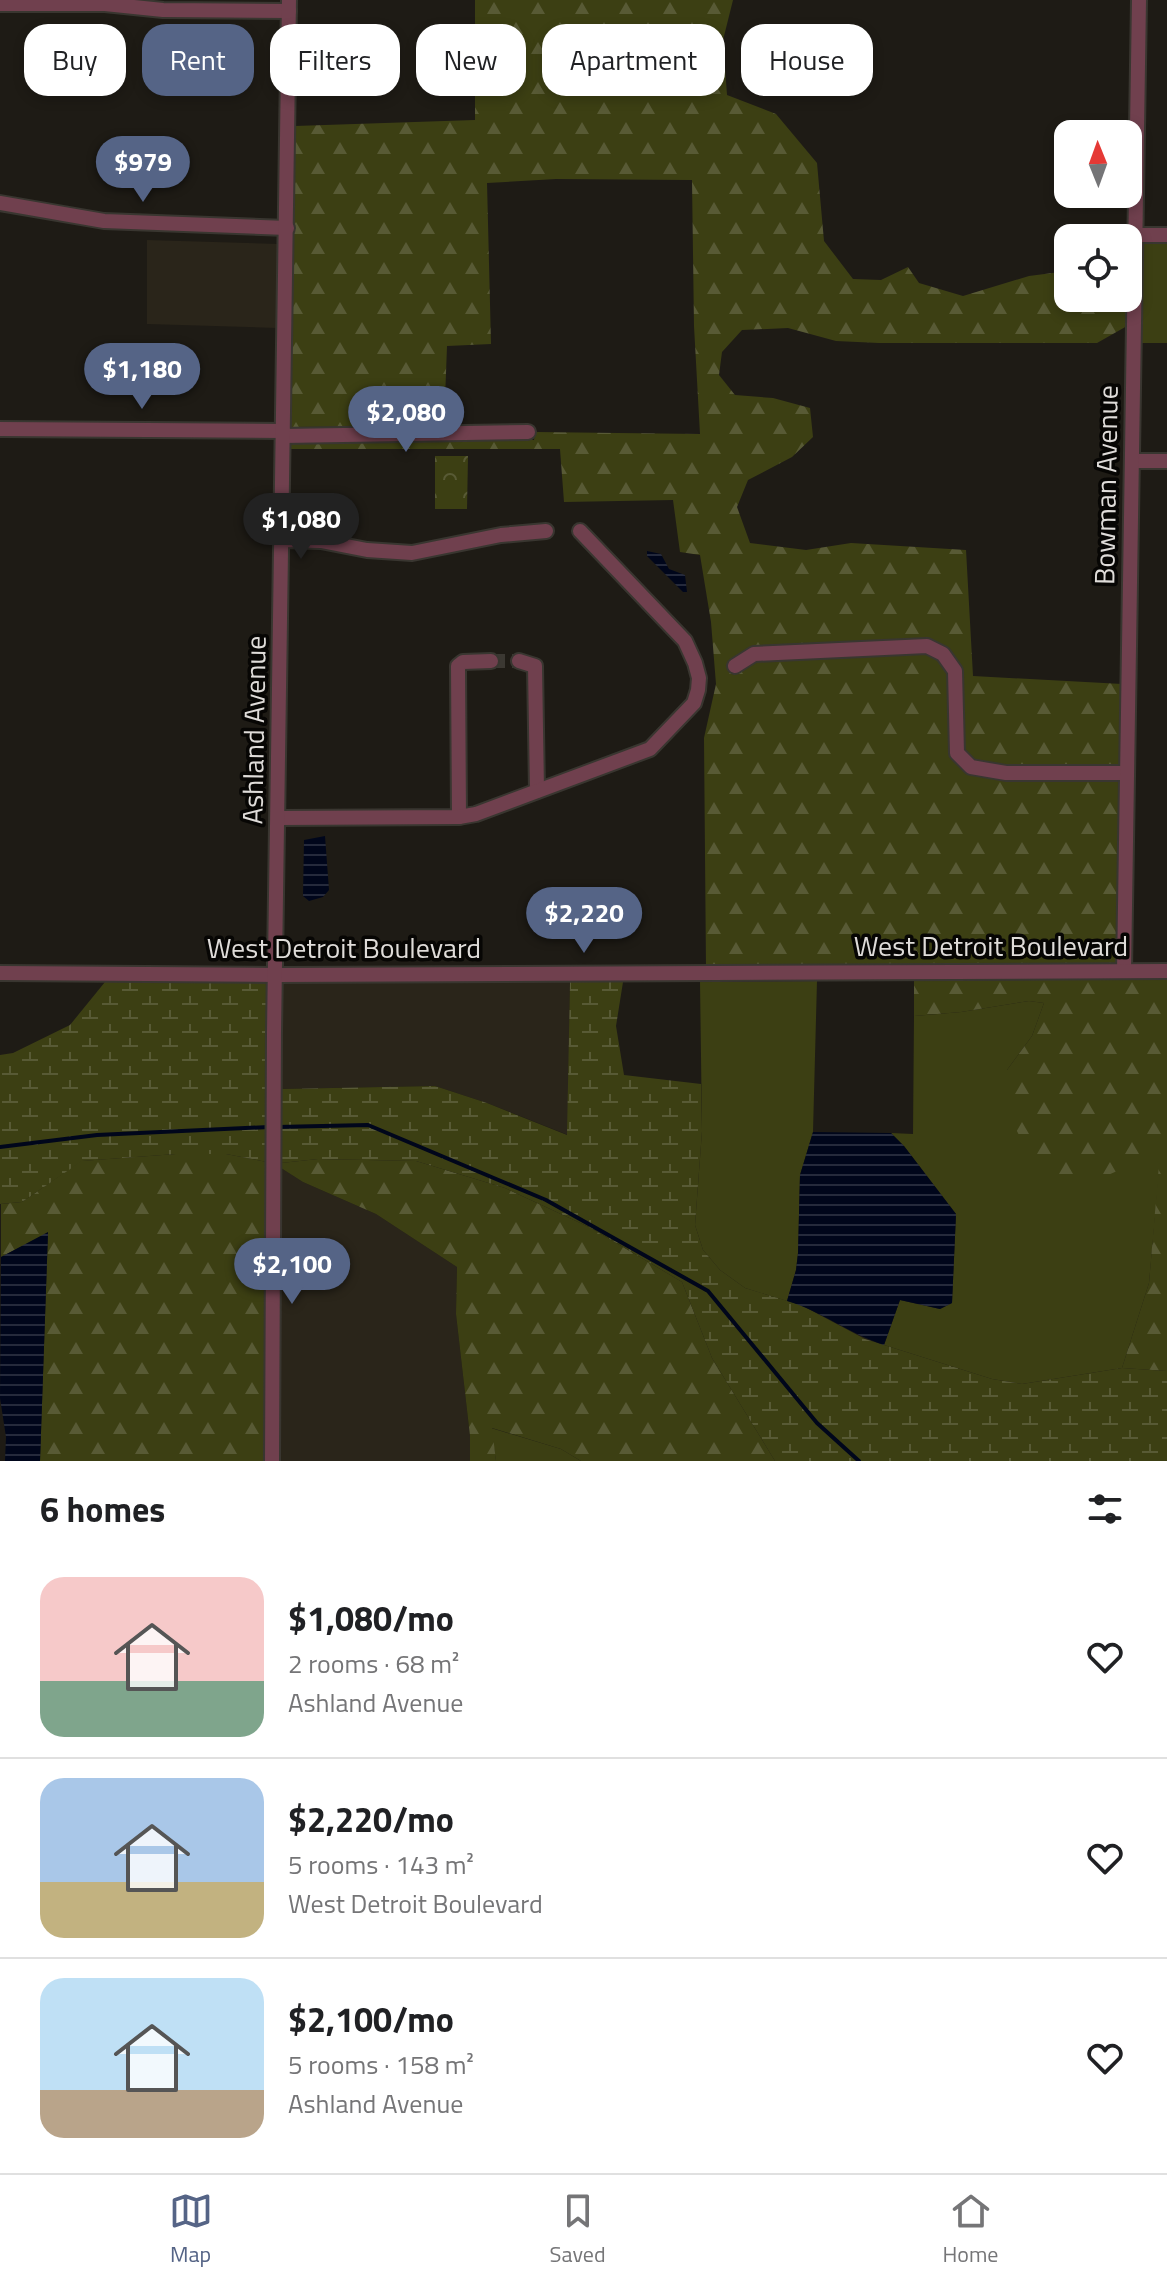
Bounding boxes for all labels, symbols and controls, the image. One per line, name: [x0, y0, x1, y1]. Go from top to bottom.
chip: Buy: [24, 24, 126, 96]
chip: Rent: [142, 24, 254, 96]
chip: Filters: [270, 24, 400, 96]
chip: New: [416, 24, 526, 96]
chip: Apartment: [542, 24, 725, 96]
chip: House: [741, 24, 873, 96]
north arrow: [1054, 120, 1142, 208]
map controls: [1054, 120, 1142, 312]
pin: $979: [96, 136, 190, 204]
text: $979: [114, 142, 172, 181]
button: locate: [1054, 224, 1142, 312]
pin: $1,180: [77, 343, 207, 411]
text: $1,180: [102, 349, 182, 388]
street label: Bowman Avenue: [1082, 385, 1129, 585]
pin: $2,080: [341, 386, 471, 454]
text: $2,080: [366, 392, 446, 431]
pin: $1,080: [236, 493, 366, 561]
text: $1,080: [261, 499, 341, 538]
street label: Ashland Avenue: [230, 635, 277, 825]
pin: $2,220: [519, 887, 649, 955]
text: $2,220: [544, 893, 624, 932]
street label: West Detroit Boulevard: [854, 924, 1128, 967]
street label: West Detroit Boulevard: [207, 926, 481, 969]
pin: $2,100: [227, 1238, 357, 1306]
text: $2,100: [252, 1244, 332, 1283]
text: 6 homes: [40, 1483, 165, 1535]
icon: filters: [1083, 1487, 1127, 1531]
text: $1,080/mo: [288, 1592, 454, 1644]
icon: home: [104, 1609, 200, 1705]
icon: heart: [1083, 1635, 1127, 1679]
text: 2 rooms · 68 m²: [288, 1644, 459, 1683]
text: Ashland Avenue: [288, 1683, 463, 1722]
text: $2,220/mo: [288, 1793, 454, 1845]
icon: home: [104, 1810, 200, 1906]
icon: heart: [1083, 1836, 1127, 1880]
text: 5 rooms · 143 m²: [288, 1845, 474, 1884]
text: West Detroit Boulevard: [288, 1884, 543, 1923]
text: $2,100/mo: [288, 1993, 454, 2045]
icon: home: [104, 2010, 200, 2106]
icon: heart: [1083, 2036, 1127, 2080]
text: 5 rooms · 158 m²: [288, 2045, 474, 2084]
text: Ashland Avenue: [288, 2084, 463, 2123]
tab: Map: [169, 2189, 213, 2271]
tab: Saved: [550, 2189, 606, 2271]
tab: Home: [943, 2189, 998, 2271]

